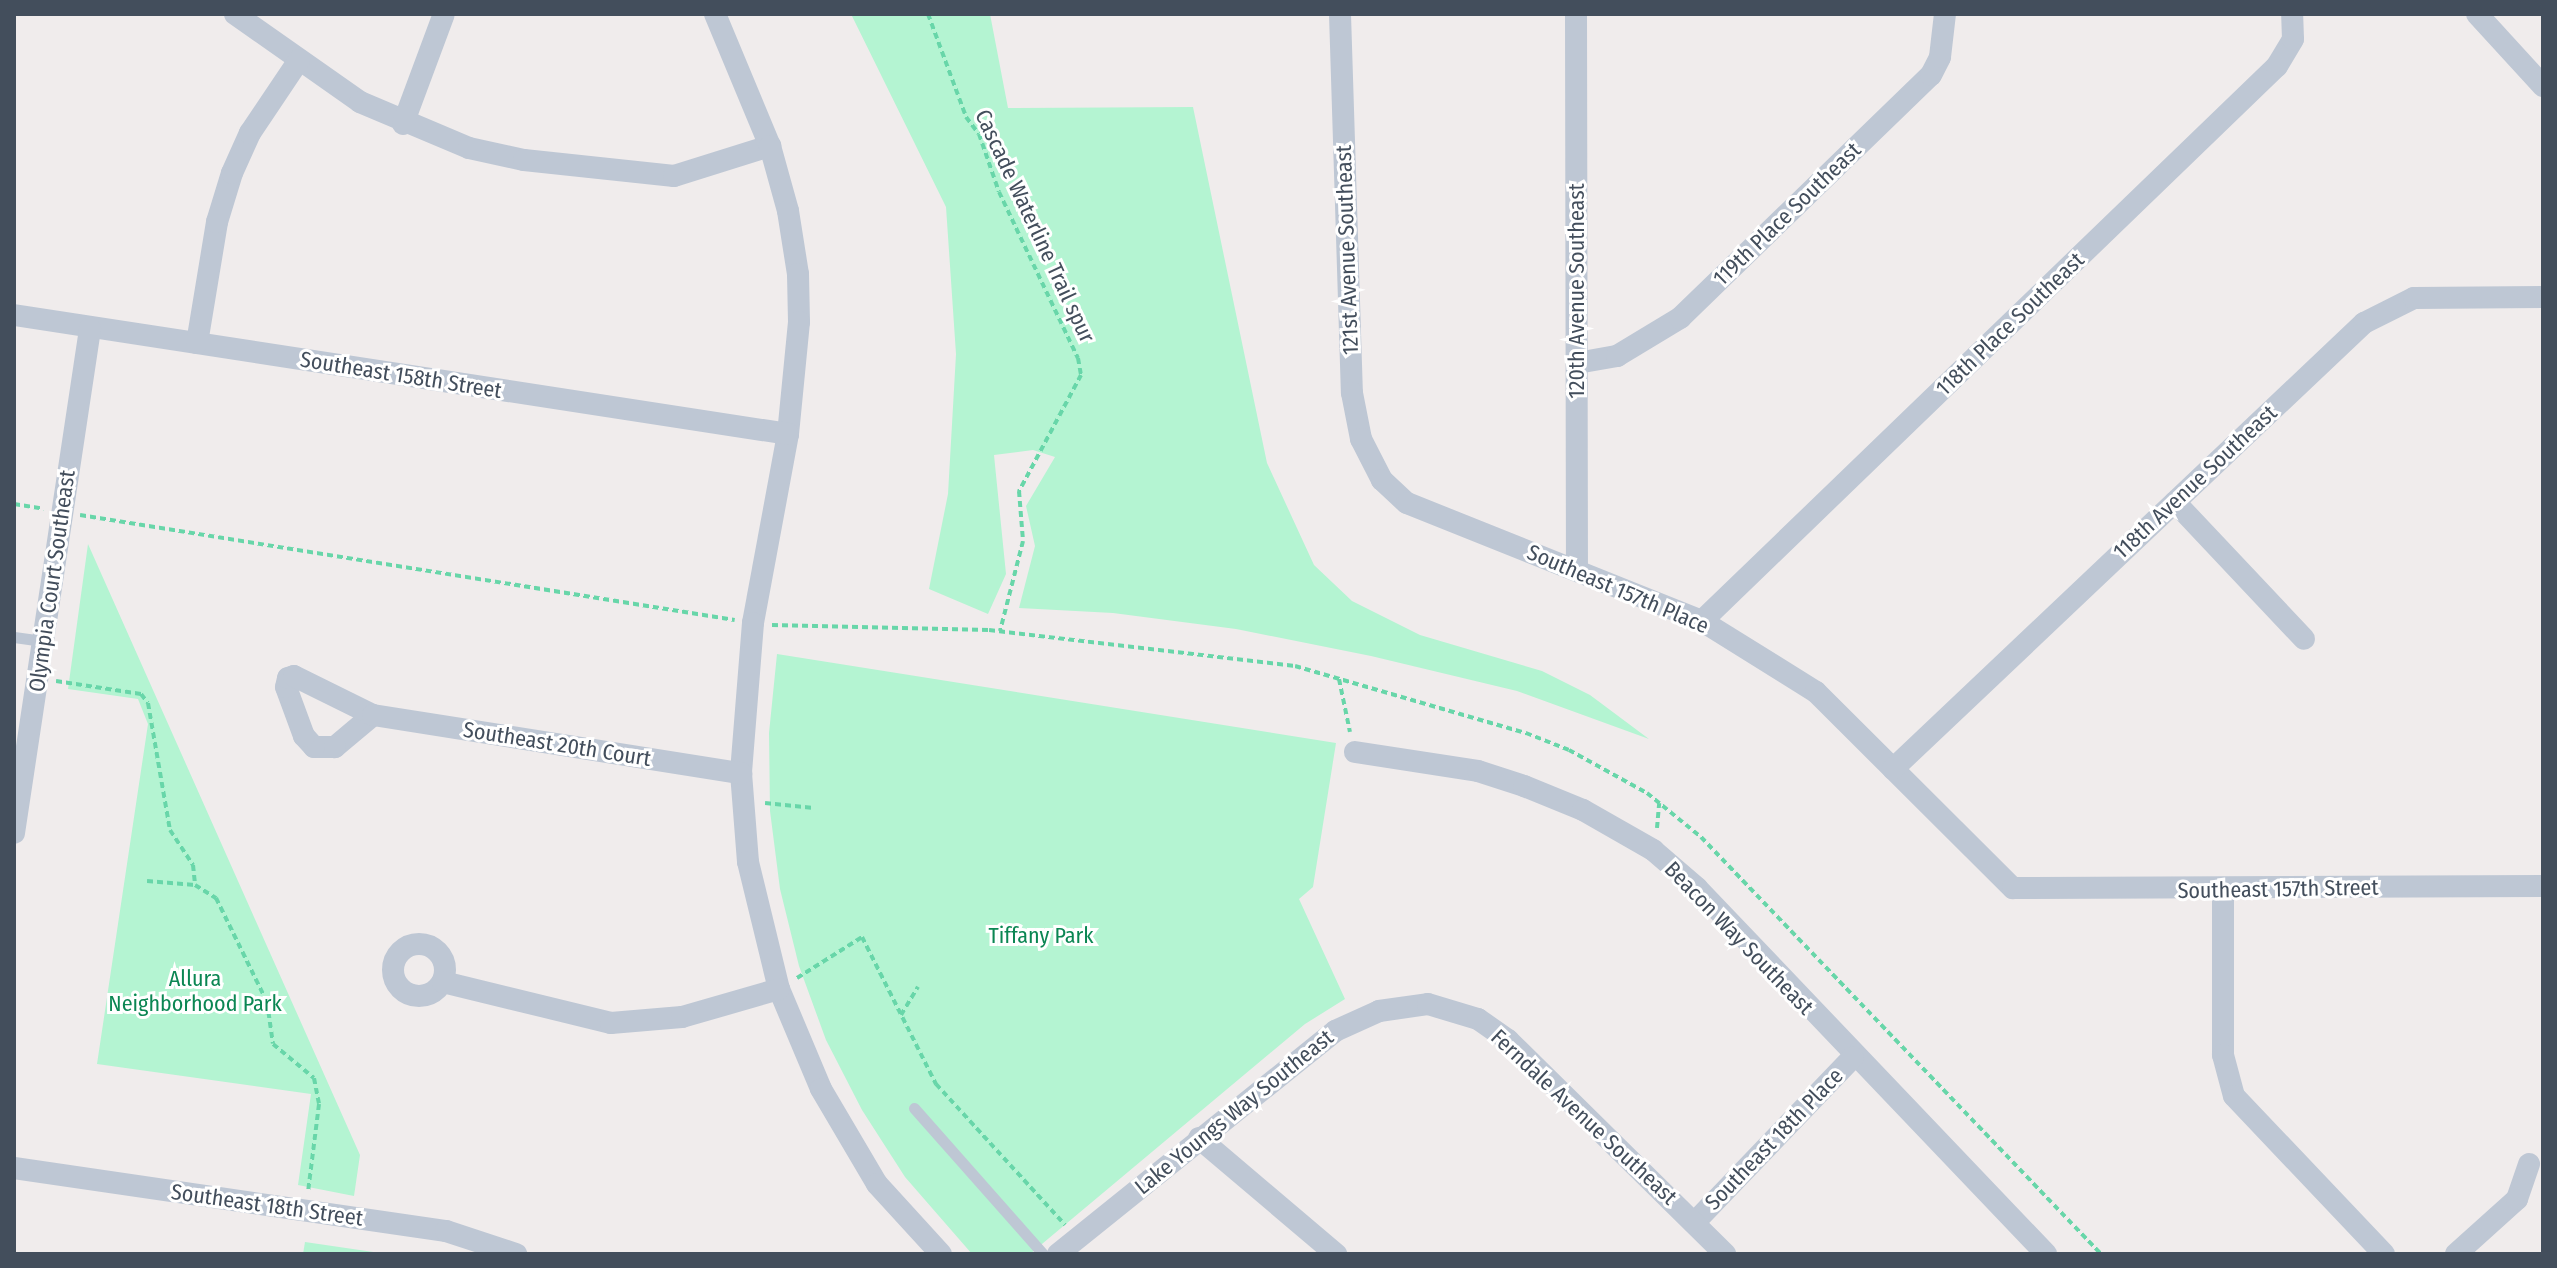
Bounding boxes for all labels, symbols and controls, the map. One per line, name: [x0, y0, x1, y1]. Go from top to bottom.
street label: Cascade Waterline Trail spur: [969, 105, 1101, 347]
street label: 119th Place Southeast: [1708, 137, 1866, 291]
street label: 121st Avenue Southeast: [1330, 145, 1364, 355]
street label: 120th Avenue Southeast: [1564, 183, 1590, 399]
street label: 118th Place Southeast: [1931, 247, 2089, 401]
street label: Southeast 158th Street: [298, 346, 504, 404]
street label: 118th Avenue Southeast: [2108, 399, 2282, 565]
street label: Olympia Court Southeast: [23, 468, 81, 694]
street label: Southeast 157th Place: [1523, 539, 1713, 639]
street label: Southeast 20th Court: [461, 716, 653, 772]
street label: Beacon Way Southeast: [1659, 856, 1819, 1020]
street label: Southeast 157th Street: [2177, 874, 2379, 904]
park label: Tiffany Park: [988, 923, 1094, 949]
park label: Allura Neighborhood Park: [108, 965, 282, 1016]
street label: Lake Youngs Way Southeast: [1130, 1024, 1338, 1200]
street label: Ferndale Avenue Southeast: [1485, 1024, 1683, 1210]
street label: Southeast 18th Place: [1700, 1063, 1848, 1215]
street label: Southeast 18th Street: [169, 1178, 365, 1232]

